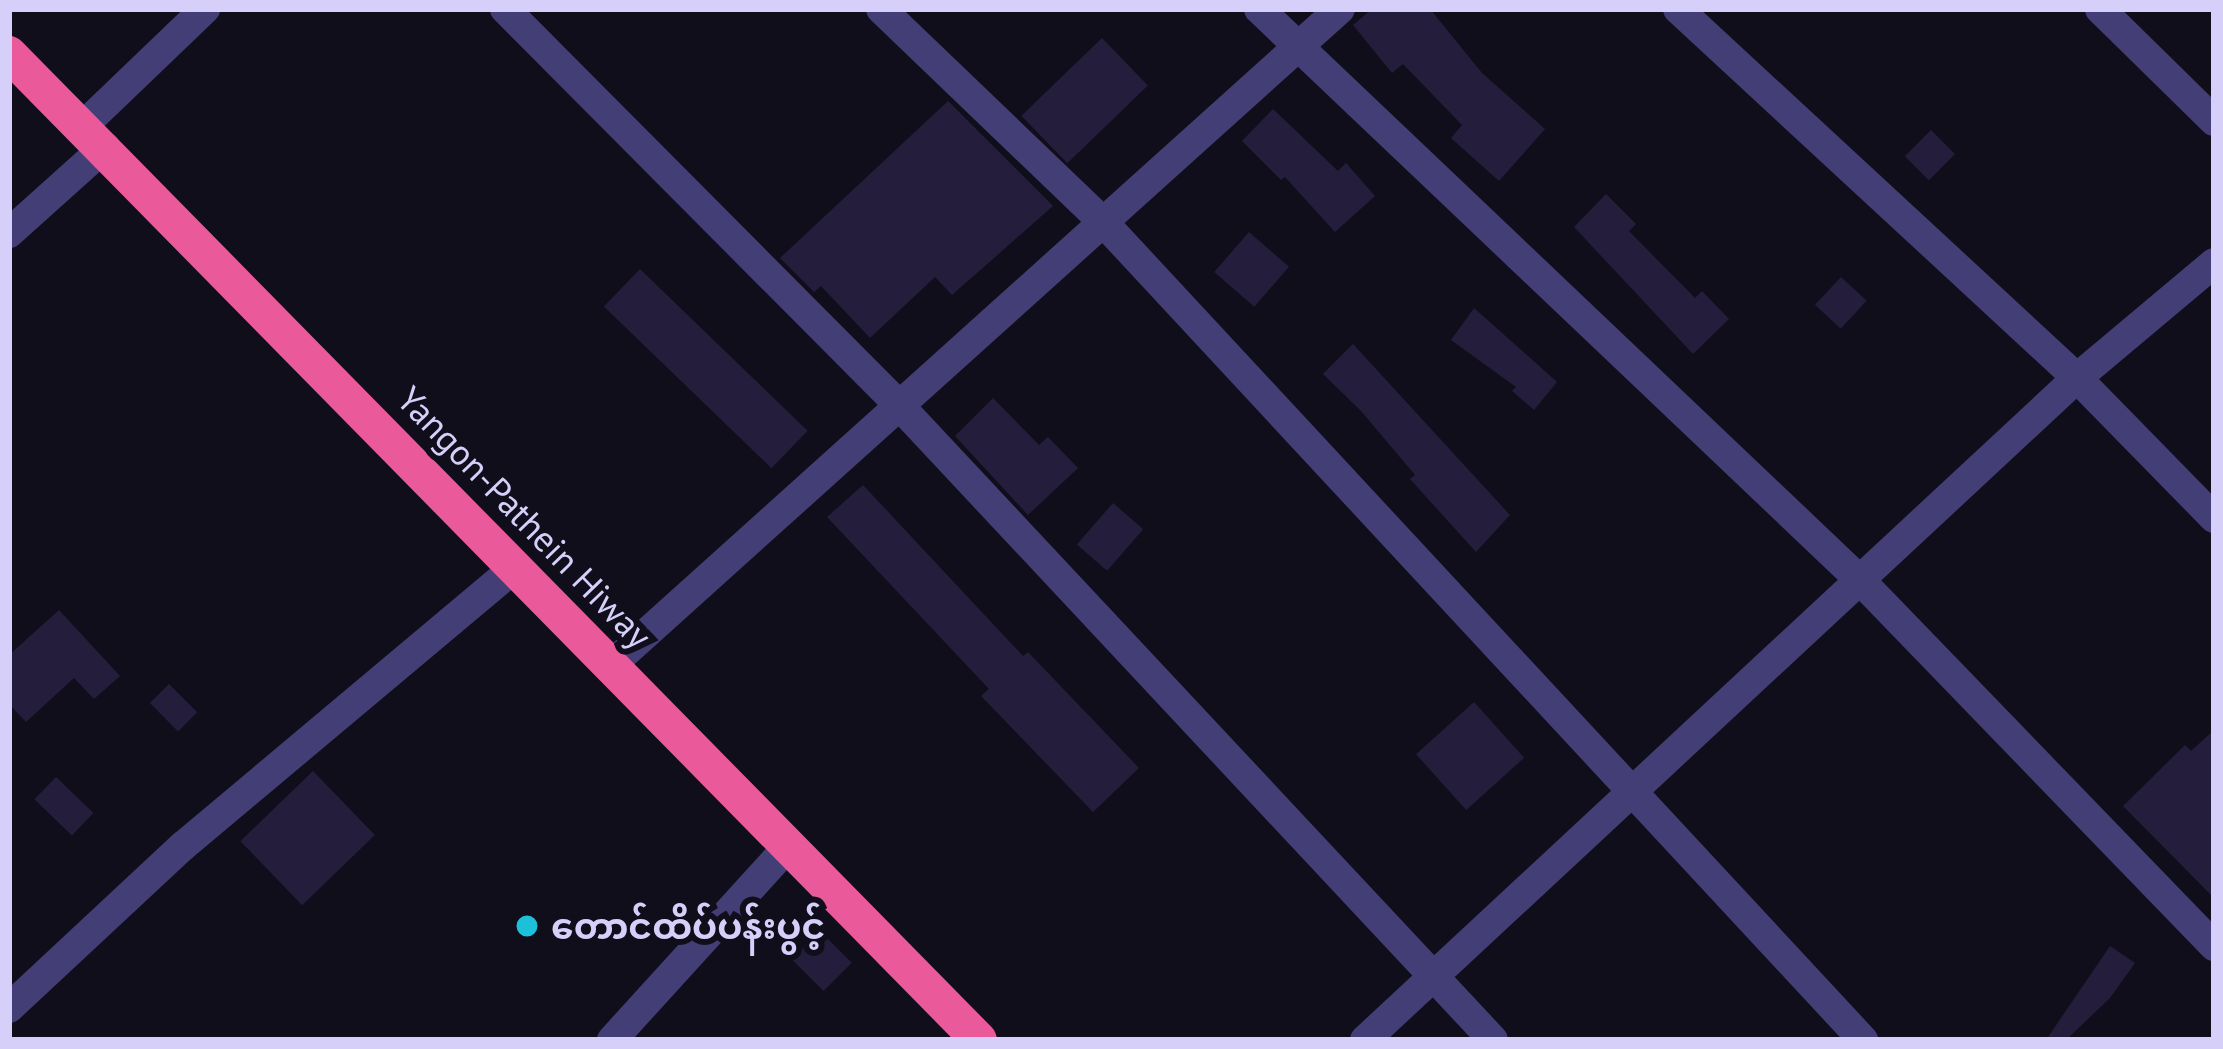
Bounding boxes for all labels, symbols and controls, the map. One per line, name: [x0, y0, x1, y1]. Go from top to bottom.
street label: Yangon-Pathein Hiway: [389, 377, 661, 657]
place label: တောင်ထိပ်ပန်းပွင့်: [551, 904, 825, 948]
marker: တောင်ထိပ်ပန်းပွင့်: [514, 913, 540, 939]

